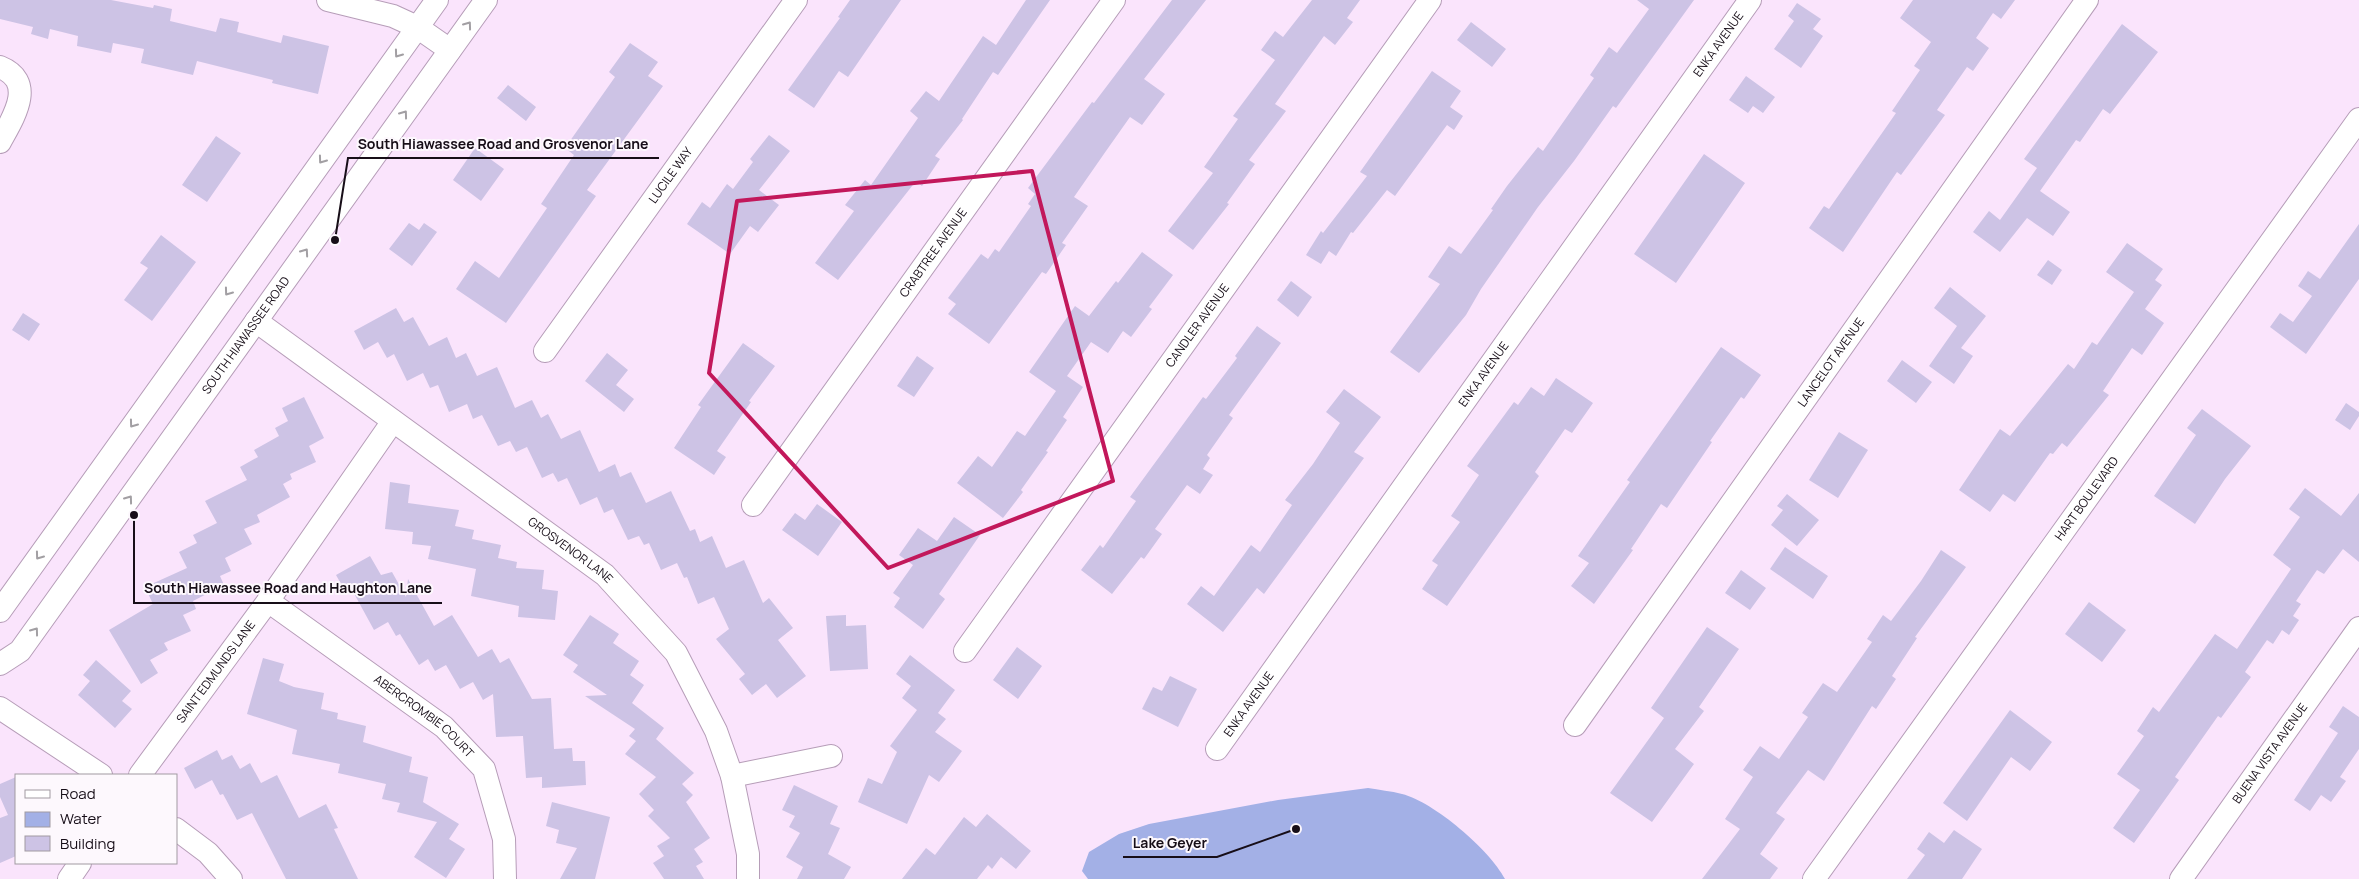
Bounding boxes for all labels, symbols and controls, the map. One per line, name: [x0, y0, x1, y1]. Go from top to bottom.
street label: ENKA AVENUE: [1689, 8, 1747, 80]
one-way arrow: [462, 22, 470, 31]
one-way arrow: [395, 48, 404, 58]
one-way arrow: [398, 110, 407, 120]
callout: South Hiawassee Road and Grosvenor Lane: [348, 129, 659, 158]
text: South Hiawassee Road and Grosvenor Lane: [358, 134, 648, 153]
street label: LUCILE WAY: [644, 143, 696, 207]
one-way arrow: [319, 154, 328, 163]
street label: CRABTREE AVENUE: [895, 204, 971, 301]
one-way arrow: [299, 249, 308, 258]
street label: SOUTH HIAWASSEE ROAD: [198, 273, 293, 397]
street label: CANDLER AVENUE: [1161, 280, 1233, 371]
one-way arrow: [225, 286, 234, 296]
street label: LANCELOT AVENUE: [1793, 314, 1868, 410]
street label: ENKA AVENUE: [1454, 338, 1513, 410]
one-way arrow: [131, 418, 139, 427]
street label: HART BOULEVARD: [2050, 453, 2122, 544]
one-way arrow: [123, 495, 132, 505]
street label: GROSVENOR LANE: [525, 513, 617, 587]
one-way arrow: [36, 551, 45, 560]
callout: South Hiawassee Road and Haughton Lane: [134, 574, 442, 603]
text: South Hiawassee Road and Haughton Lane: [144, 578, 432, 597]
street label: SAINT EDMUNDS LANE: [172, 617, 259, 726]
one-way arrow: [29, 628, 37, 637]
street label: ENKA AVENUE: [1219, 668, 1278, 740]
street label: ABERCROMBIE COURT: [371, 670, 478, 762]
street label: BUENA VISTA AVENUE: [2228, 699, 2311, 807]
legend: [15, 774, 178, 864]
text: Road: [60, 783, 96, 804]
text: Water: [60, 808, 102, 829]
callout: Lake Geyer: [1123, 828, 1217, 857]
text: Building: [60, 833, 115, 854]
text: Lake Geyer: [1133, 833, 1208, 852]

